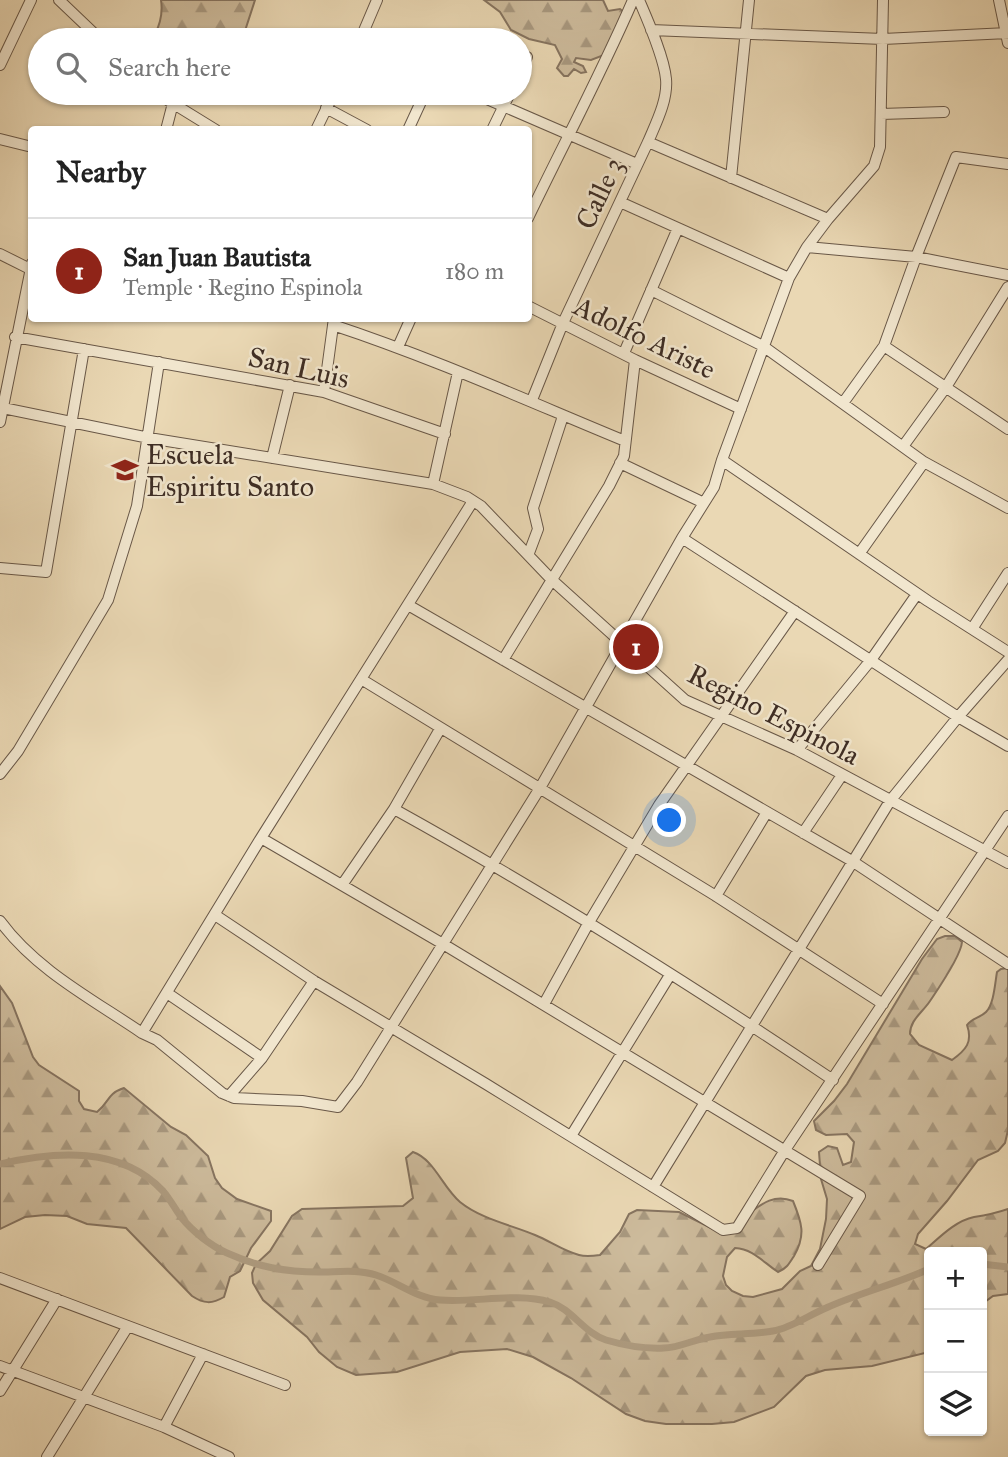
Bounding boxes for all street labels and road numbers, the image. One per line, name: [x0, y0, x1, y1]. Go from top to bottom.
street label: Calle 3: [568, 152, 631, 235]
street label: Adolfo Ariste: [567, 288, 721, 387]
street label: San Luis: [245, 339, 353, 396]
street label: Regino Espinola: [682, 656, 866, 773]

